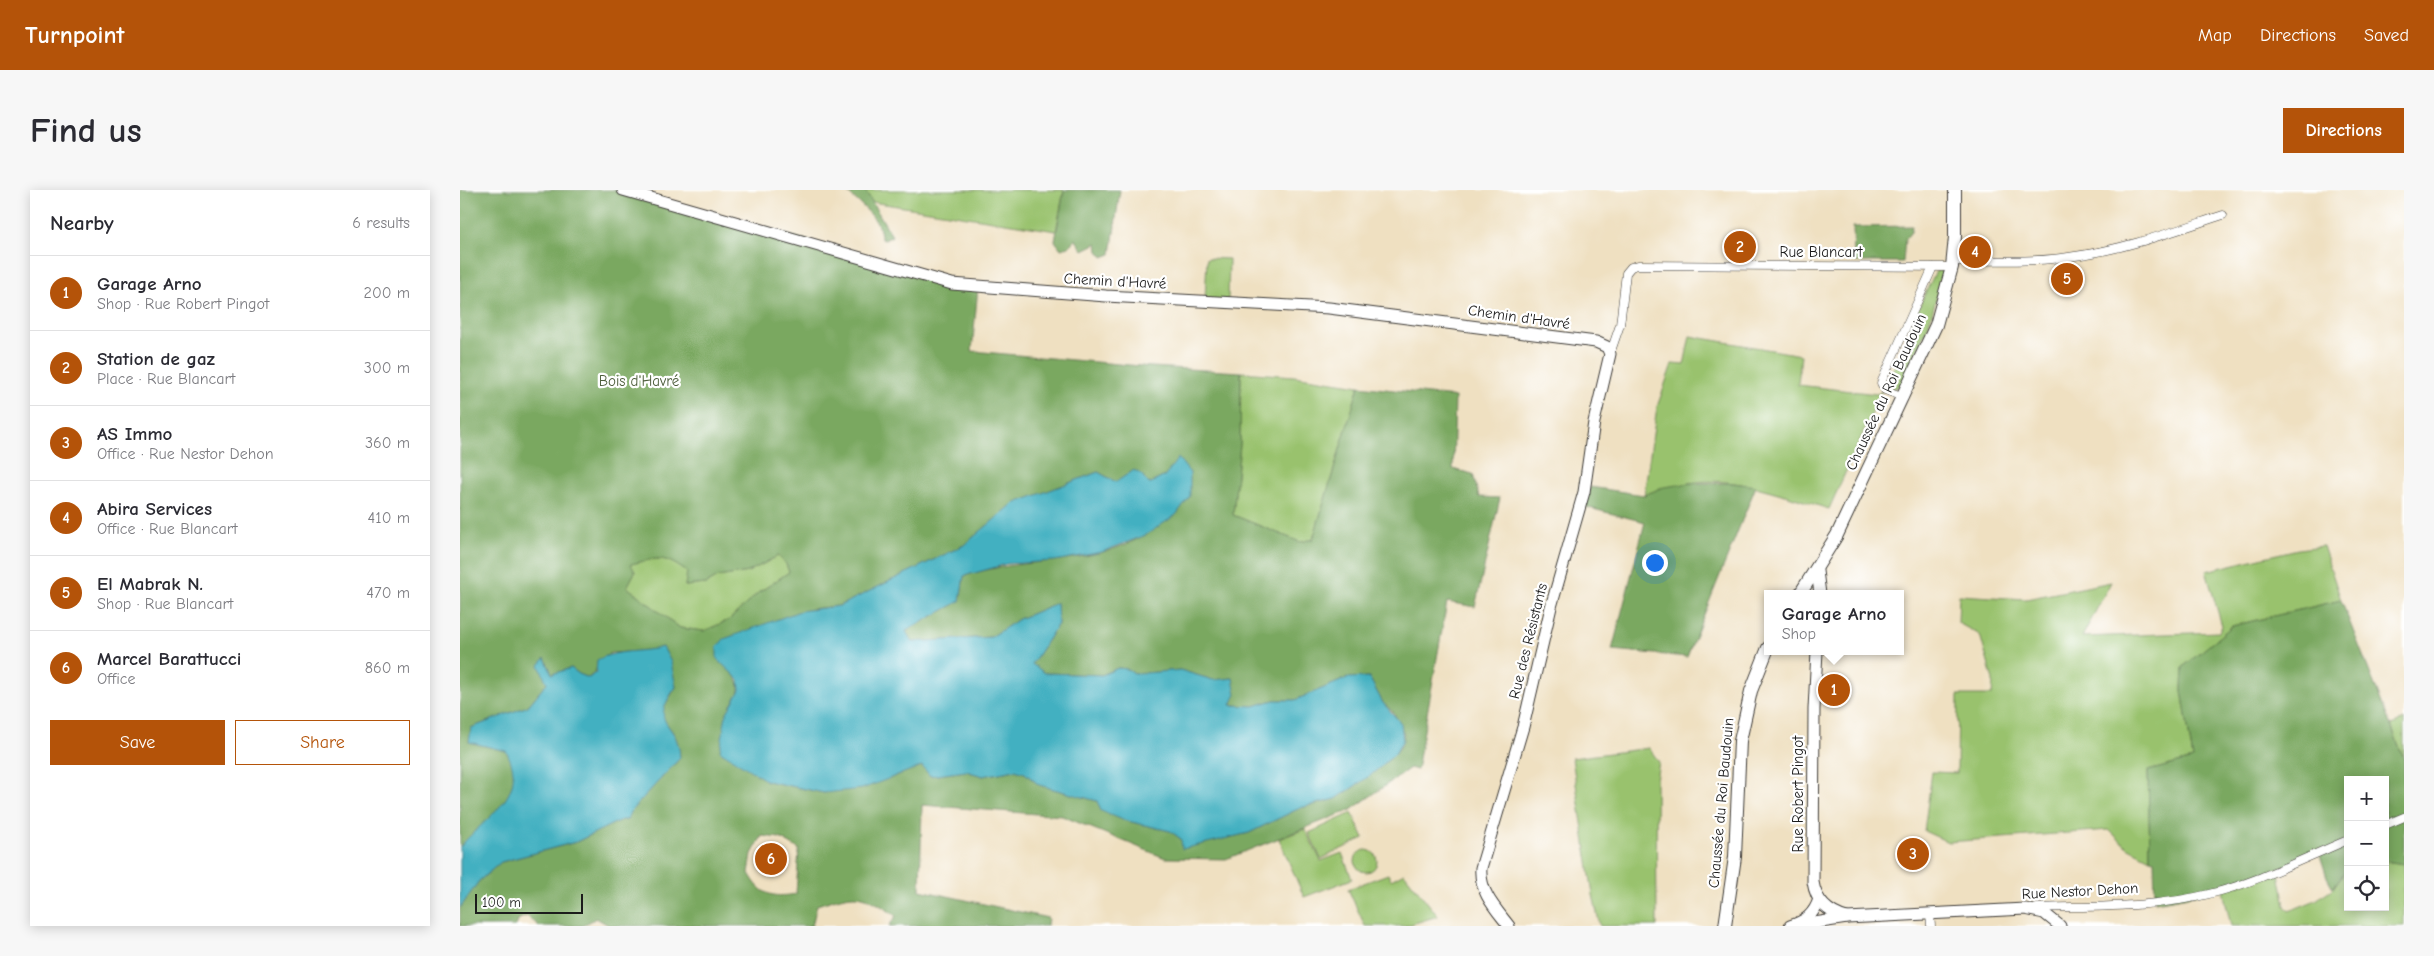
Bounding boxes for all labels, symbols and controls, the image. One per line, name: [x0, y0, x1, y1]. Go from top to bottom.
text: Turnpoint: [25, 21, 124, 49]
text: Map: [2198, 25, 2232, 46]
text: Directions: [2260, 25, 2336, 46]
text: Saved: [2364, 25, 2409, 46]
button: Directions: [2283, 108, 2404, 153]
text: Find us: [30, 110, 142, 151]
text: Nearby: [50, 211, 114, 235]
text: 6 results: [352, 214, 410, 232]
pin: 2: [1724, 228, 1756, 266]
pin: 4: [1959, 233, 1991, 271]
street label: Rue Blancart: [1780, 243, 1863, 261]
pin: 5: [2051, 260, 2083, 298]
street label: Chemin d'Havré: [1063, 269, 1167, 293]
text: Garage Arno: [97, 273, 202, 295]
text: 1: [63, 284, 69, 302]
text: 200 m: [364, 284, 410, 302]
text: Shop · Rue Robert Pingot: [97, 295, 269, 313]
street label: Chemin d'Havré: [1467, 301, 1572, 333]
street label: Chaussée du Roi Baudouin: [1842, 311, 1930, 473]
text: Station de gaz: [97, 348, 215, 370]
text: 2: [62, 359, 70, 377]
text: 300 m: [364, 359, 410, 377]
text: Place · Rue Blancart: [97, 370, 235, 388]
park label: Bois d'Havré: [599, 372, 680, 390]
text: AS Immo: [97, 423, 172, 445]
text: 3: [62, 434, 70, 452]
text: 360 m: [365, 434, 410, 452]
text: Office · Rue Nestor Dehon: [97, 445, 274, 463]
text: Abira Services: [97, 498, 212, 520]
text: 4: [62, 509, 70, 527]
text: 410 m: [368, 509, 410, 527]
text: Office · Rue Blancart: [97, 520, 238, 538]
your location: [1642, 550, 1668, 576]
text: El Mabrak N.: [97, 573, 203, 595]
street label: Rue des Résistants: [1505, 581, 1551, 701]
text: 5: [62, 584, 70, 602]
text: 470 m: [366, 584, 410, 602]
popup: [1764, 590, 1904, 655]
text: Shop · Rue Blancart: [97, 595, 233, 613]
text: Garage Arno: [1782, 603, 1886, 625]
text: Shop: [1782, 625, 1816, 643]
text: Marcel Barattucci: [97, 648, 241, 670]
text: 6: [62, 659, 70, 677]
text: 860 m: [365, 659, 410, 677]
text: Office: [97, 670, 136, 688]
pin: 1: [1818, 671, 1850, 709]
street label: Chaussée du Roi Baudouin: [1705, 717, 1737, 889]
button: Save: [50, 720, 225, 765]
button: Share: [235, 720, 410, 765]
street label: Rue Robert Pingot: [1789, 735, 1807, 852]
map controls: [2344, 776, 2389, 911]
button: +: [2344, 776, 2389, 821]
button: −: [2344, 821, 2389, 866]
pin: 3: [1897, 835, 1929, 873]
pin: 6: [755, 840, 787, 878]
button: locate: [2344, 866, 2389, 911]
street label: Rue Nestor Dehon: [2021, 879, 2139, 903]
scale bar: [475, 891, 582, 914]
text: 100 m: [482, 894, 521, 911]

